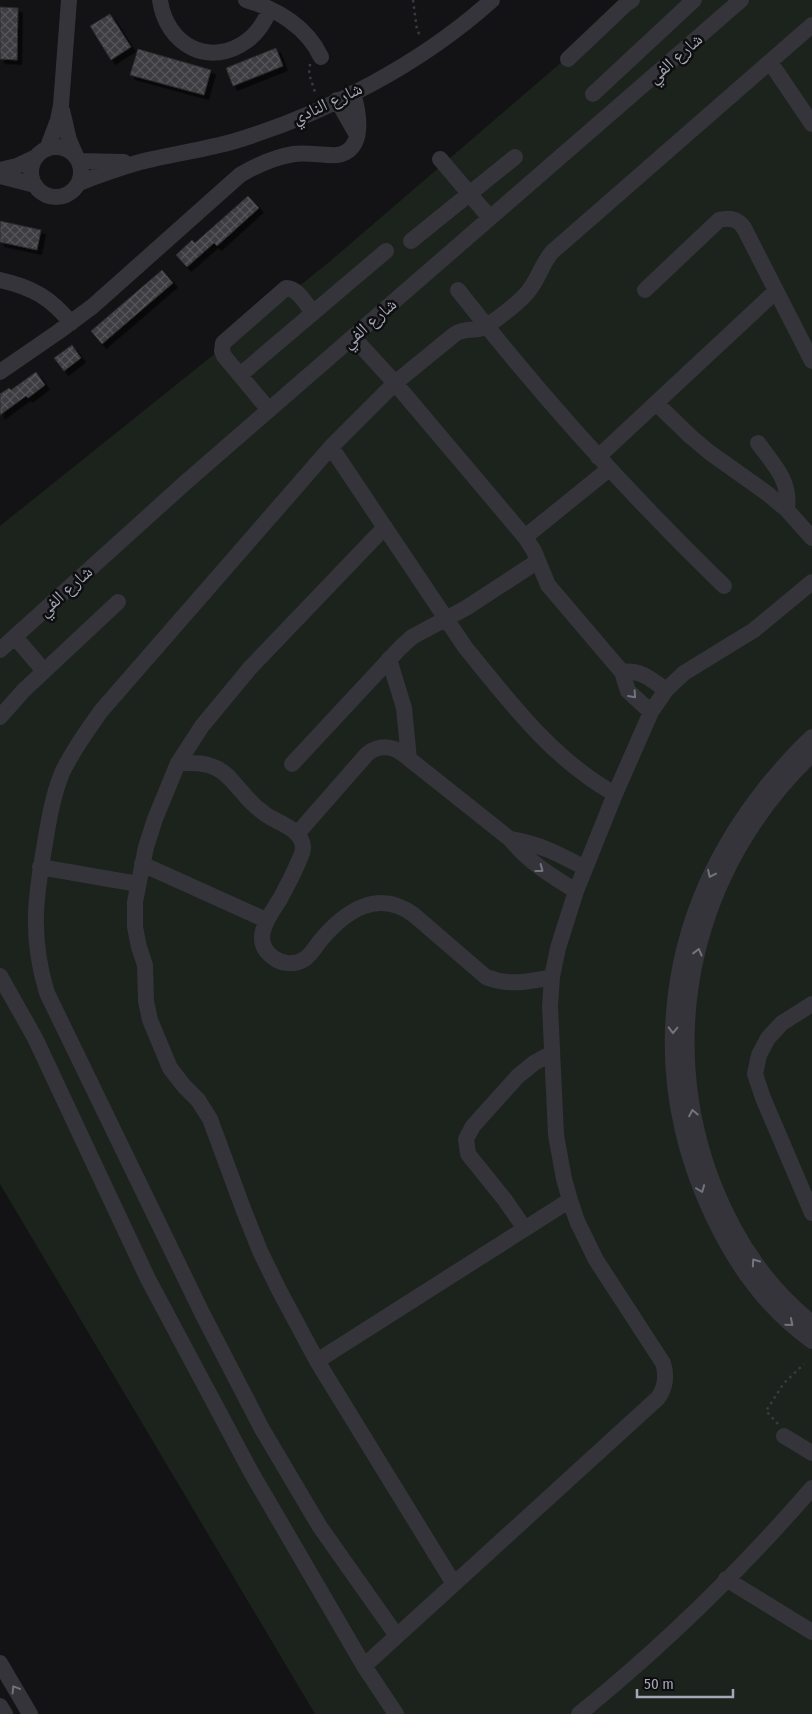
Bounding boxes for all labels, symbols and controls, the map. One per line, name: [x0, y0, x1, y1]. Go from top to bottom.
street label: شارع الفي: [643, 28, 709, 91]
street label: شارع النادي: [288, 77, 367, 132]
street label: شارع الفي: [337, 293, 403, 356]
street label: شارع الفي: [33, 561, 99, 624]
one-way arrow: [627, 689, 636, 698]
one-way arrow: [534, 863, 544, 872]
one-way arrow: [707, 868, 717, 877]
one-way arrow: [692, 948, 702, 956]
one-way arrow: [668, 1027, 678, 1035]
one-way arrow: [689, 1109, 699, 1117]
one-way arrow: [695, 1184, 705, 1193]
one-way arrow: [752, 1258, 761, 1268]
one-way arrow: [784, 1318, 793, 1327]
scale bar: [637, 1666, 733, 1698]
text: 50 m: [644, 1675, 674, 1693]
one-way arrow: [12, 1685, 22, 1694]

